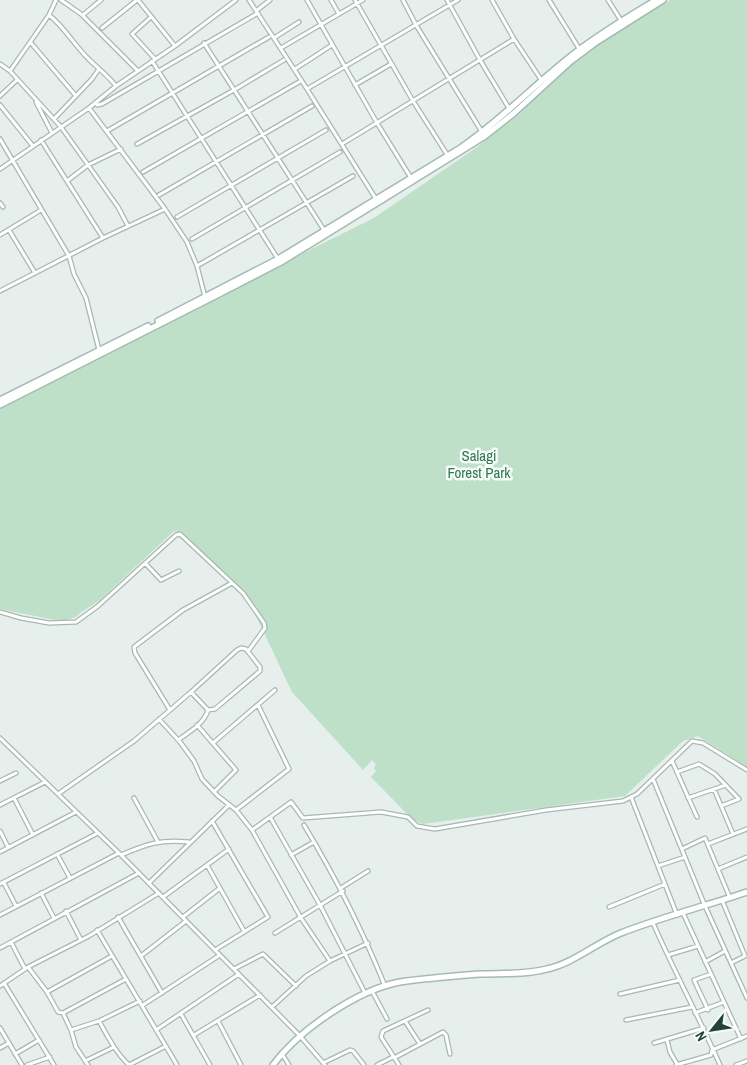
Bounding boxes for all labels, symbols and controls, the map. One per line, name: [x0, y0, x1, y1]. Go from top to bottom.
park label: Salagi Forest Park: [448, 445, 511, 483]
north arrow: [687, 1005, 737, 1055]
text: N: [691, 1028, 711, 1045]

